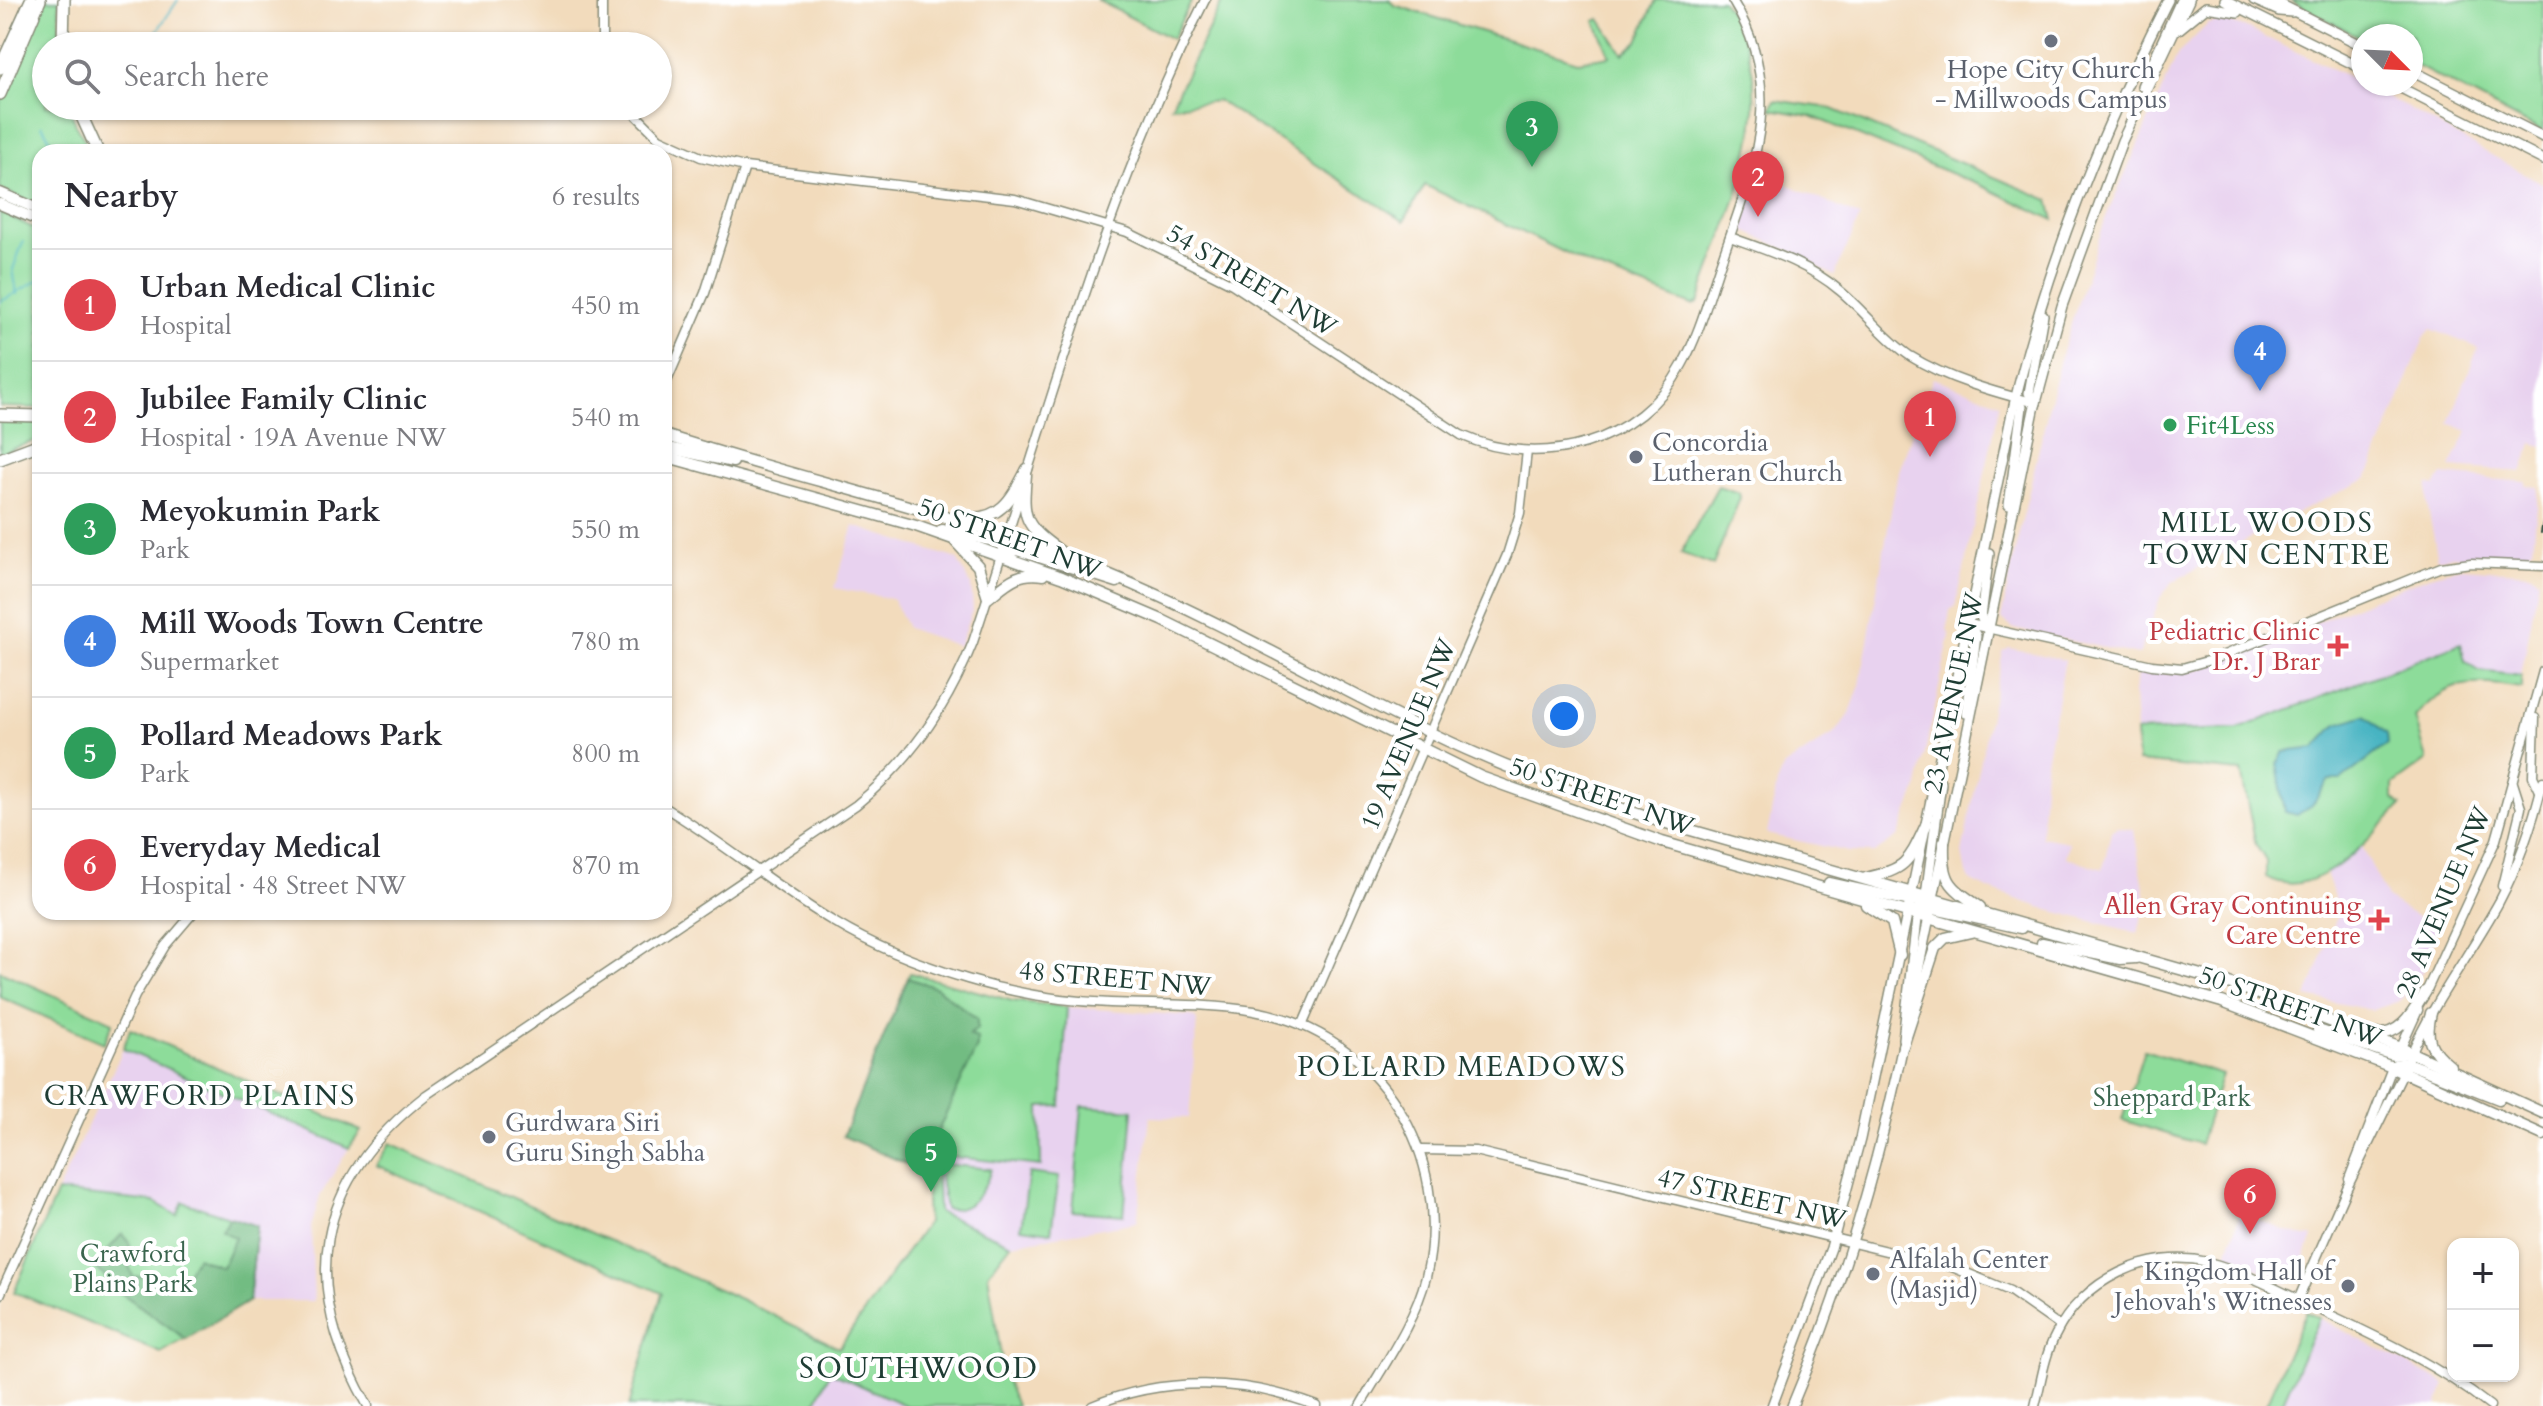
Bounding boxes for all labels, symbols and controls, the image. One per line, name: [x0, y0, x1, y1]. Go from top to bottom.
north arrow: [2351, 24, 2423, 96]
search box: [32, 32, 672, 120]
marker: Hope City Church - Millwoods Campus: [2042, 32, 2060, 50]
place label: Hope City Church - Millwoods Campus: [1935, 52, 2167, 117]
icon: search: [60, 54, 104, 98]
text: Search here: [124, 56, 269, 97]
pin: 3: [1506, 101, 1558, 167]
pin: 2: [1732, 151, 1784, 217]
text: Nearby: [64, 173, 179, 219]
text: 6 results: [552, 179, 640, 214]
street label: 54 STREET NW: [1160, 216, 1344, 345]
text: Urban Medical Clinic: [140, 267, 435, 308]
text: 1: [83, 288, 97, 323]
text: 450 m: [571, 288, 640, 323]
text: Hospital: [140, 308, 232, 343]
pin: 4: [2234, 325, 2286, 391]
text: Jubilee Family Clinic: [140, 379, 427, 420]
pin: 1: [1904, 391, 1956, 457]
text: 2: [83, 400, 97, 435]
text: 540 m: [571, 400, 640, 435]
place label: Fit4Less: [2186, 408, 2275, 443]
marker: Fit4Less: [2161, 416, 2179, 434]
text: Hospital · 19A Avenue NW: [140, 420, 447, 455]
place label: Concordia Lutheran Church: [1652, 425, 1843, 490]
marker: Concordia Lutheran Church: [1627, 448, 1645, 466]
street label: 50 STREET NW: [913, 489, 1107, 588]
text: Meyokumin Park: [140, 491, 380, 532]
district label: MILL WOODS TOWN CENTRE: [2143, 504, 2391, 574]
text: 3: [83, 512, 97, 547]
text: 550 m: [571, 512, 640, 547]
text: Park: [140, 532, 190, 567]
street label: 23 AVENUE NW: [1915, 589, 1992, 797]
text: Mill Woods Town Centre: [140, 603, 484, 644]
place label: Pediatric Clinic Dr. J Brar: [2149, 614, 2321, 679]
text: 4: [83, 624, 97, 659]
text: 780 m: [571, 624, 640, 659]
street label: 19 AVENUE NW: [1352, 633, 1465, 835]
marker: Pediatric Clinic Dr. J Brar: [2327, 635, 2349, 657]
text: Supermarket: [140, 644, 279, 679]
your location: [1544, 696, 1584, 736]
text: Pollard Meadows Park: [140, 715, 443, 756]
text: 5: [83, 736, 97, 771]
text: 800 m: [571, 736, 640, 771]
street label: 50 STREET NW: [1505, 749, 1699, 844]
text: Park: [140, 756, 190, 791]
street label: 28 AVENUE NW: [2387, 801, 2500, 1003]
text: Everyday Medical: [140, 827, 381, 868]
text: 6: [83, 848, 97, 883]
text: 870 m: [571, 848, 640, 883]
text: Hospital · 48 Street NW: [140, 868, 406, 903]
place label: Allen Gray Continuing Care Centre: [2104, 888, 2361, 953]
marker: Allen Gray Continuing Care Centre: [2368, 909, 2390, 931]
street label: 48 STREET NW: [1017, 953, 1213, 1004]
street label: 50 STREET NW: [2194, 957, 2388, 1056]
district label: POLLARD MEADOWS: [1297, 1048, 1627, 1086]
district label: CRAWFORD PLAINS: [44, 1077, 356, 1115]
park label: Sheppard Park: [2093, 1080, 2251, 1115]
place label: Gurdwara Siri Guru Singh Sabha: [505, 1105, 705, 1170]
pin: 5: [905, 1126, 957, 1192]
marker: Gurdwara Siri Guru Singh Sabha: [480, 1128, 498, 1146]
street label: 47 STREET NW: [1654, 1160, 1850, 1237]
pin: 6: [2224, 1168, 2276, 1234]
park label: Crawford Plains Park: [73, 1236, 194, 1301]
map controls: [2447, 1238, 2519, 1382]
button: +: [2447, 1238, 2519, 1310]
place label: Alfalah Center (Masjid): [1889, 1242, 2049, 1307]
place label: Kingdom Hall of Jehovah's Witnesses: [2110, 1254, 2336, 1319]
marker: Alfalah Center (Masjid): [1864, 1265, 1882, 1283]
marker: Kingdom Hall of Jehovah's Witnesses: [2339, 1277, 2357, 1295]
button: −: [2447, 1310, 2519, 1382]
district label: SOUTHWOOD: [799, 1348, 1039, 1389]

